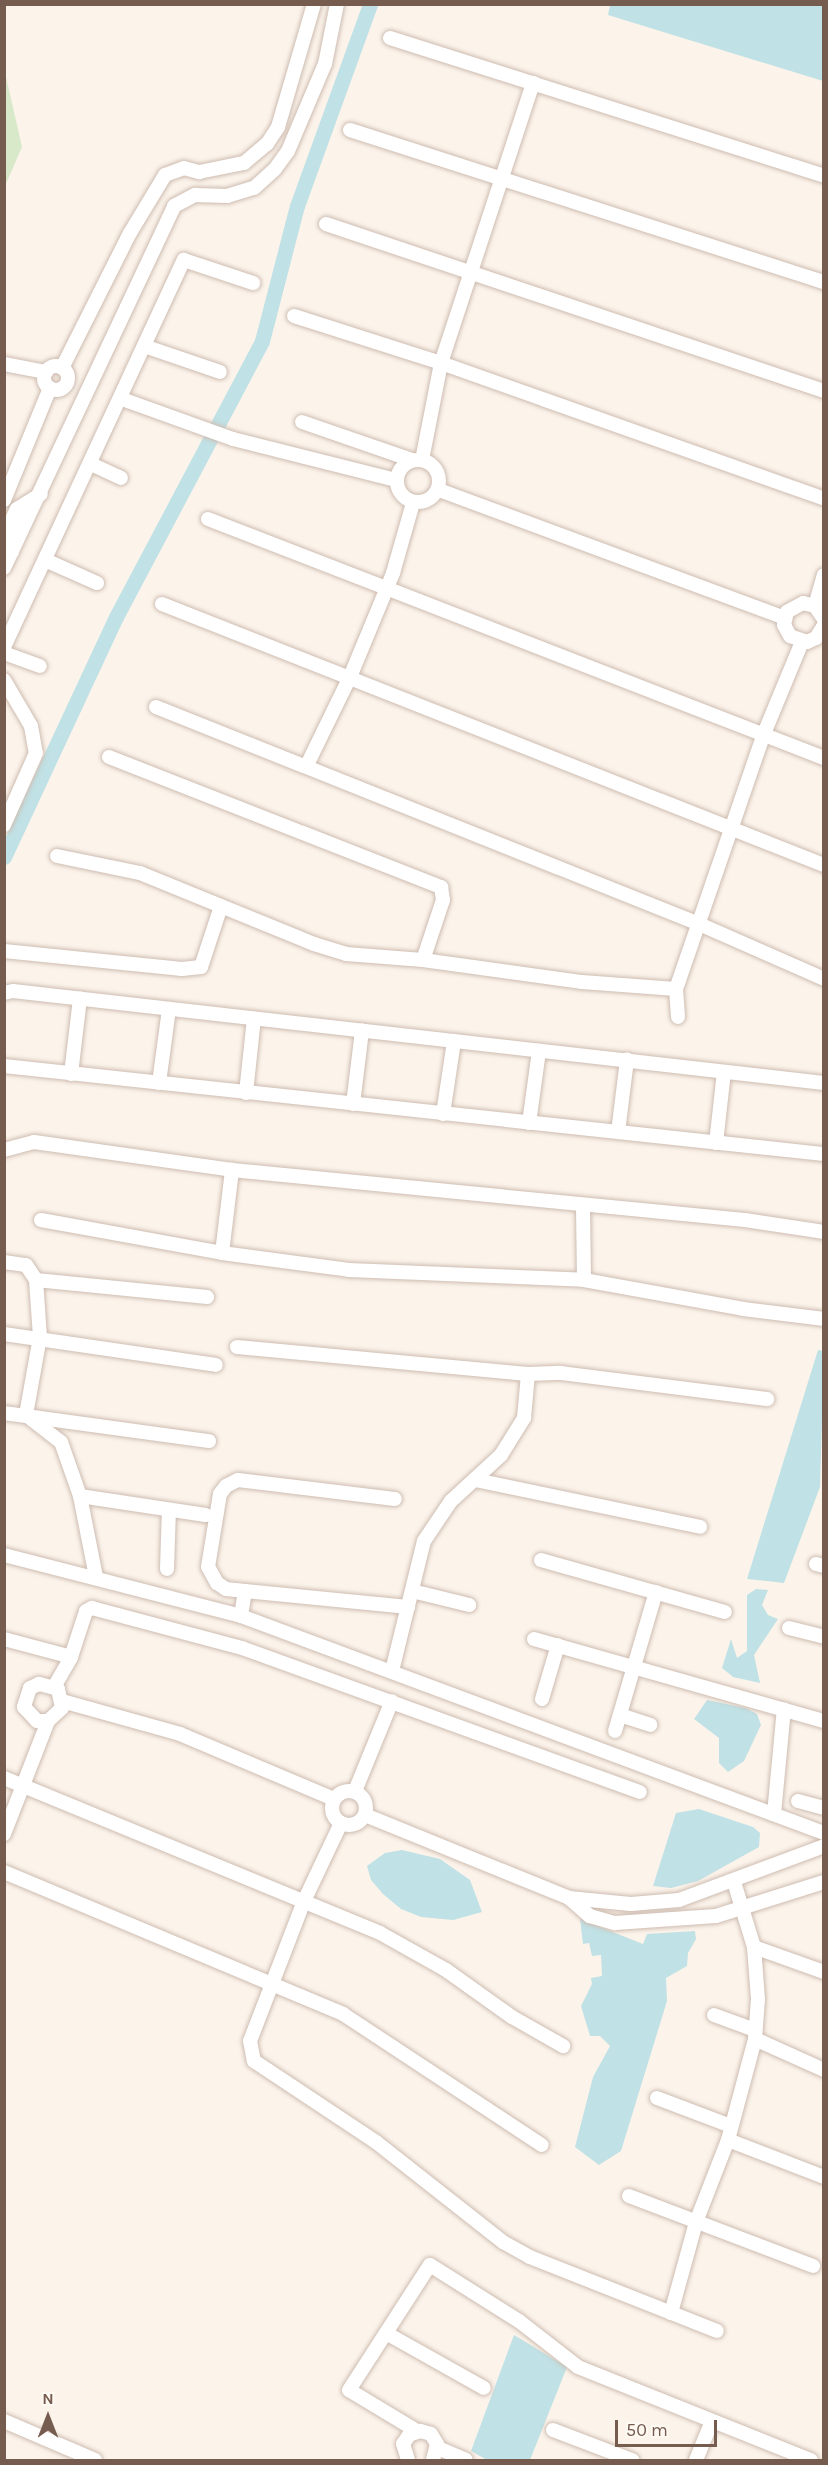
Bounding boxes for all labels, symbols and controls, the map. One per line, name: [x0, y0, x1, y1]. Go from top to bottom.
north arrow: [18, 2387, 78, 2447]
text: N: [42, 2389, 54, 2408]
scale bar: [618, 2408, 720, 2446]
text: 50 m: [626, 2419, 668, 2441]

